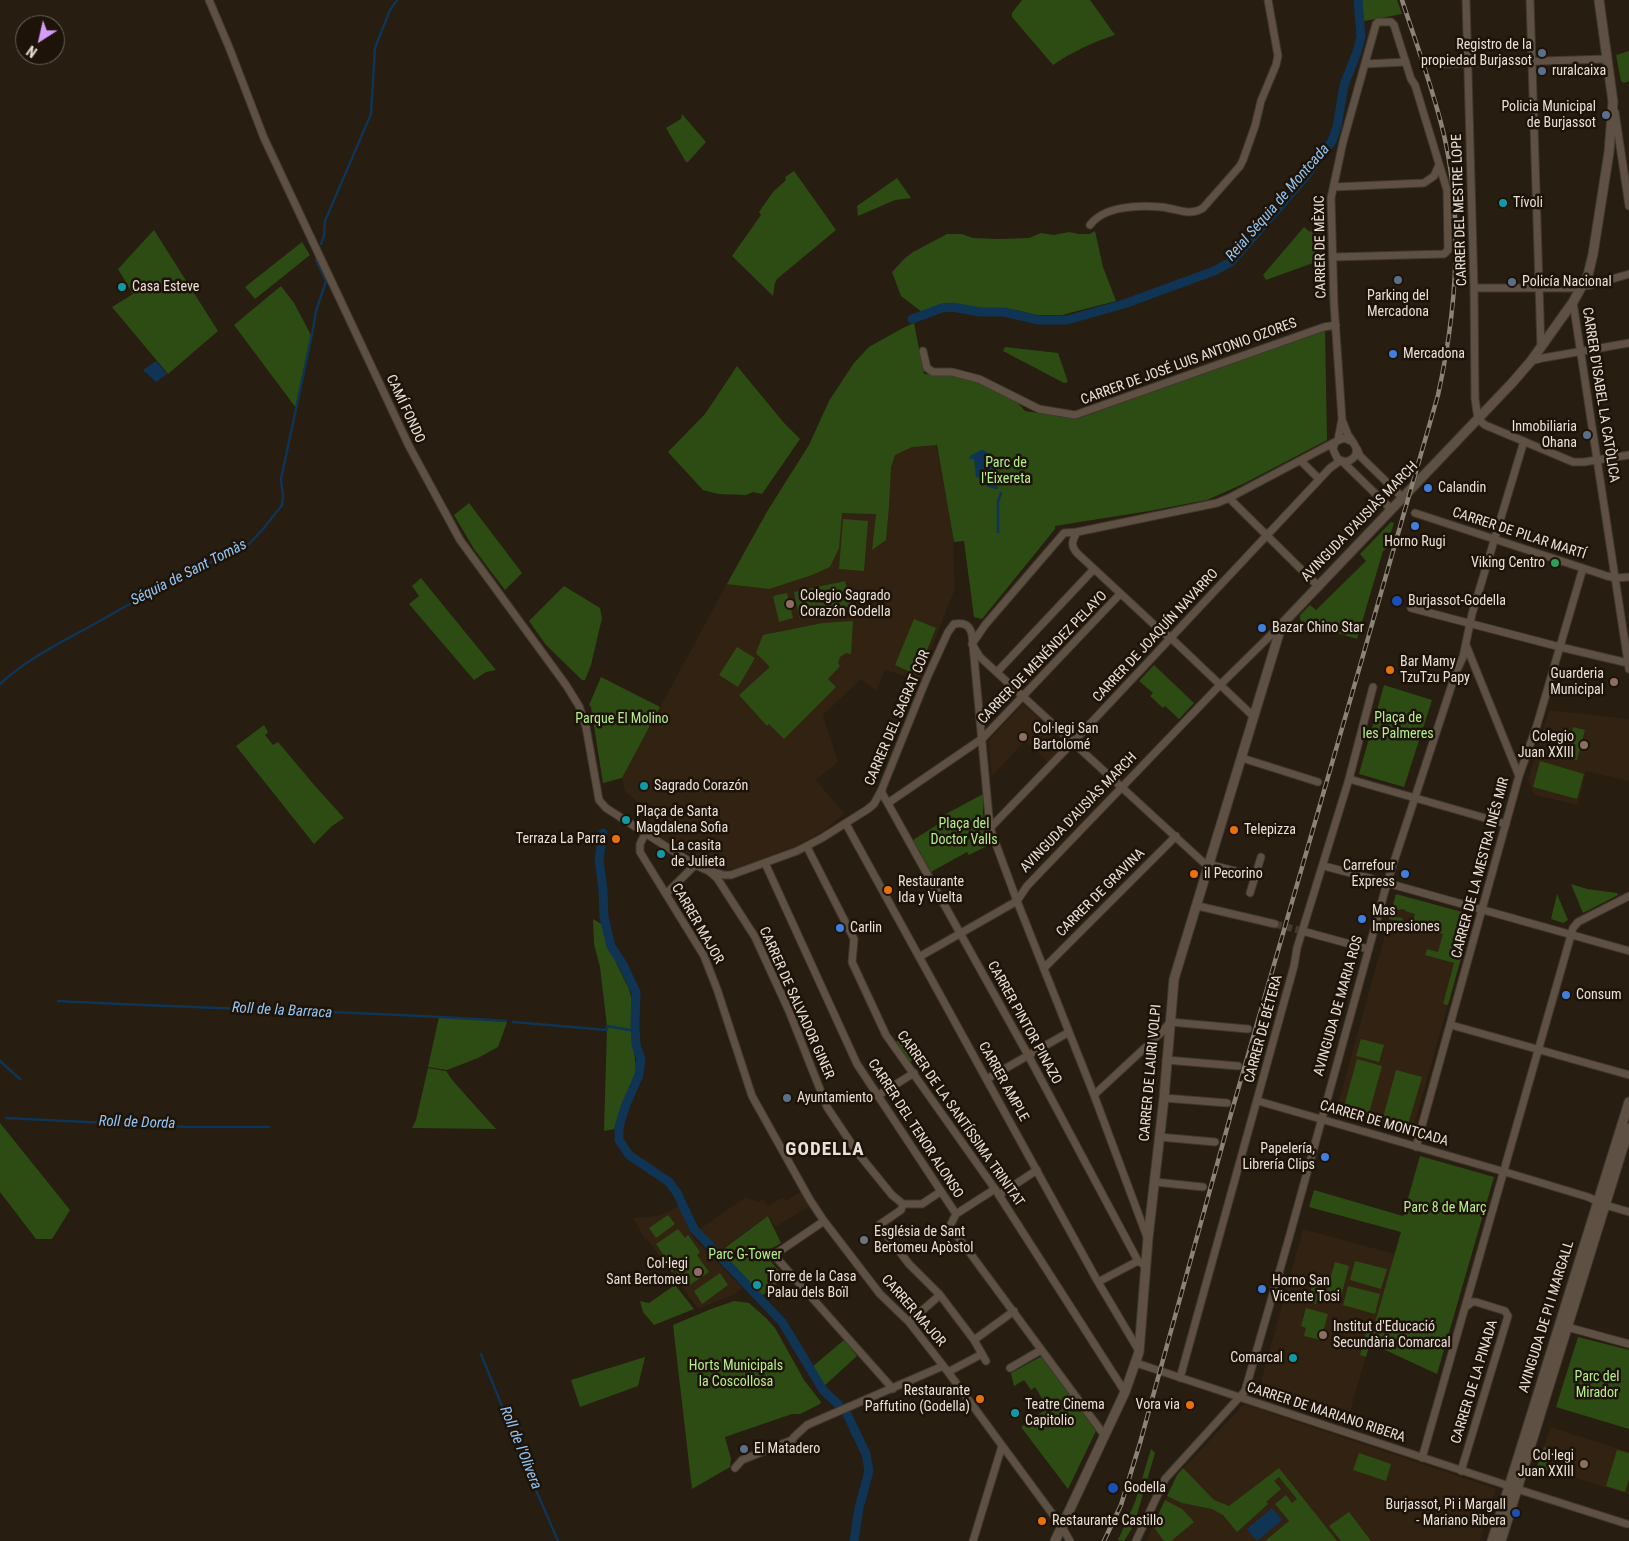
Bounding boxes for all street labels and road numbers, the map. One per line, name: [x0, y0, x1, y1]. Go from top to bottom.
street label: CARRER DEL MESTRE LOPE: [1449, 134, 1471, 286]
street label: CARRER DE MÈXIC: [1312, 195, 1330, 299]
street label: CARRER D'ISABEL LA CATÒLICA: [1578, 306, 1622, 484]
street label: CARRER DE JOSÉ LUIS ANTONIO OZORES: [1079, 315, 1299, 409]
street label: CAMÍ FONDO: [382, 372, 428, 446]
street label: AVINGUDA D'AUSIÀS MARCH: [1298, 458, 1422, 586]
street label: CARRER DE PILAR MARTÍ: [1450, 504, 1588, 564]
street label: CARRER DE JOAQUÍN NAVARRO: [1090, 566, 1222, 706]
street label: CARRER DE MENÉNDEZ PELAYO: [975, 588, 1111, 728]
street label: CARRER DEL SAGRAT COR: [862, 648, 934, 788]
street label: AVINGUDA D'AUSIÀS MARCH: [1017, 749, 1141, 877]
street label: CARRER DE LA MESTRA INÉS MIR: [1449, 776, 1513, 960]
street label: CARRER DE GRAVINA: [1053, 845, 1149, 941]
street label: CARRER MAJOR: [667, 881, 727, 967]
street label: CARRER DE SALVADOR GINER: [755, 924, 837, 1082]
street label: AVINGUDA DE MARIA ROS: [1311, 934, 1367, 1078]
street label: CARRER PINTOR PINAZO: [983, 959, 1065, 1087]
street label: CARRER DE BÉTERA: [1242, 973, 1286, 1085]
street label: CARRER DE LAURI VOLPI: [1137, 1004, 1165, 1142]
street label: CARRER DE LA SANTÍSSIMA TRINITAT: [893, 1028, 1027, 1210]
street label: CARRER AMPLE: [974, 1039, 1032, 1125]
street label: CARRER DEL TENOR ALONSO: [864, 1056, 966, 1202]
street label: CARRER DE MONTCADA: [1318, 1098, 1450, 1150]
street label: AVINGUDA DE PI I MARGALL: [1516, 1239, 1578, 1395]
street label: CARRER MAJOR: [877, 1272, 949, 1350]
street label: CARRER DE LA PINADA: [1448, 1318, 1502, 1446]
street label: CARRER DE MARIANO RIBERA: [1245, 1379, 1407, 1447]

